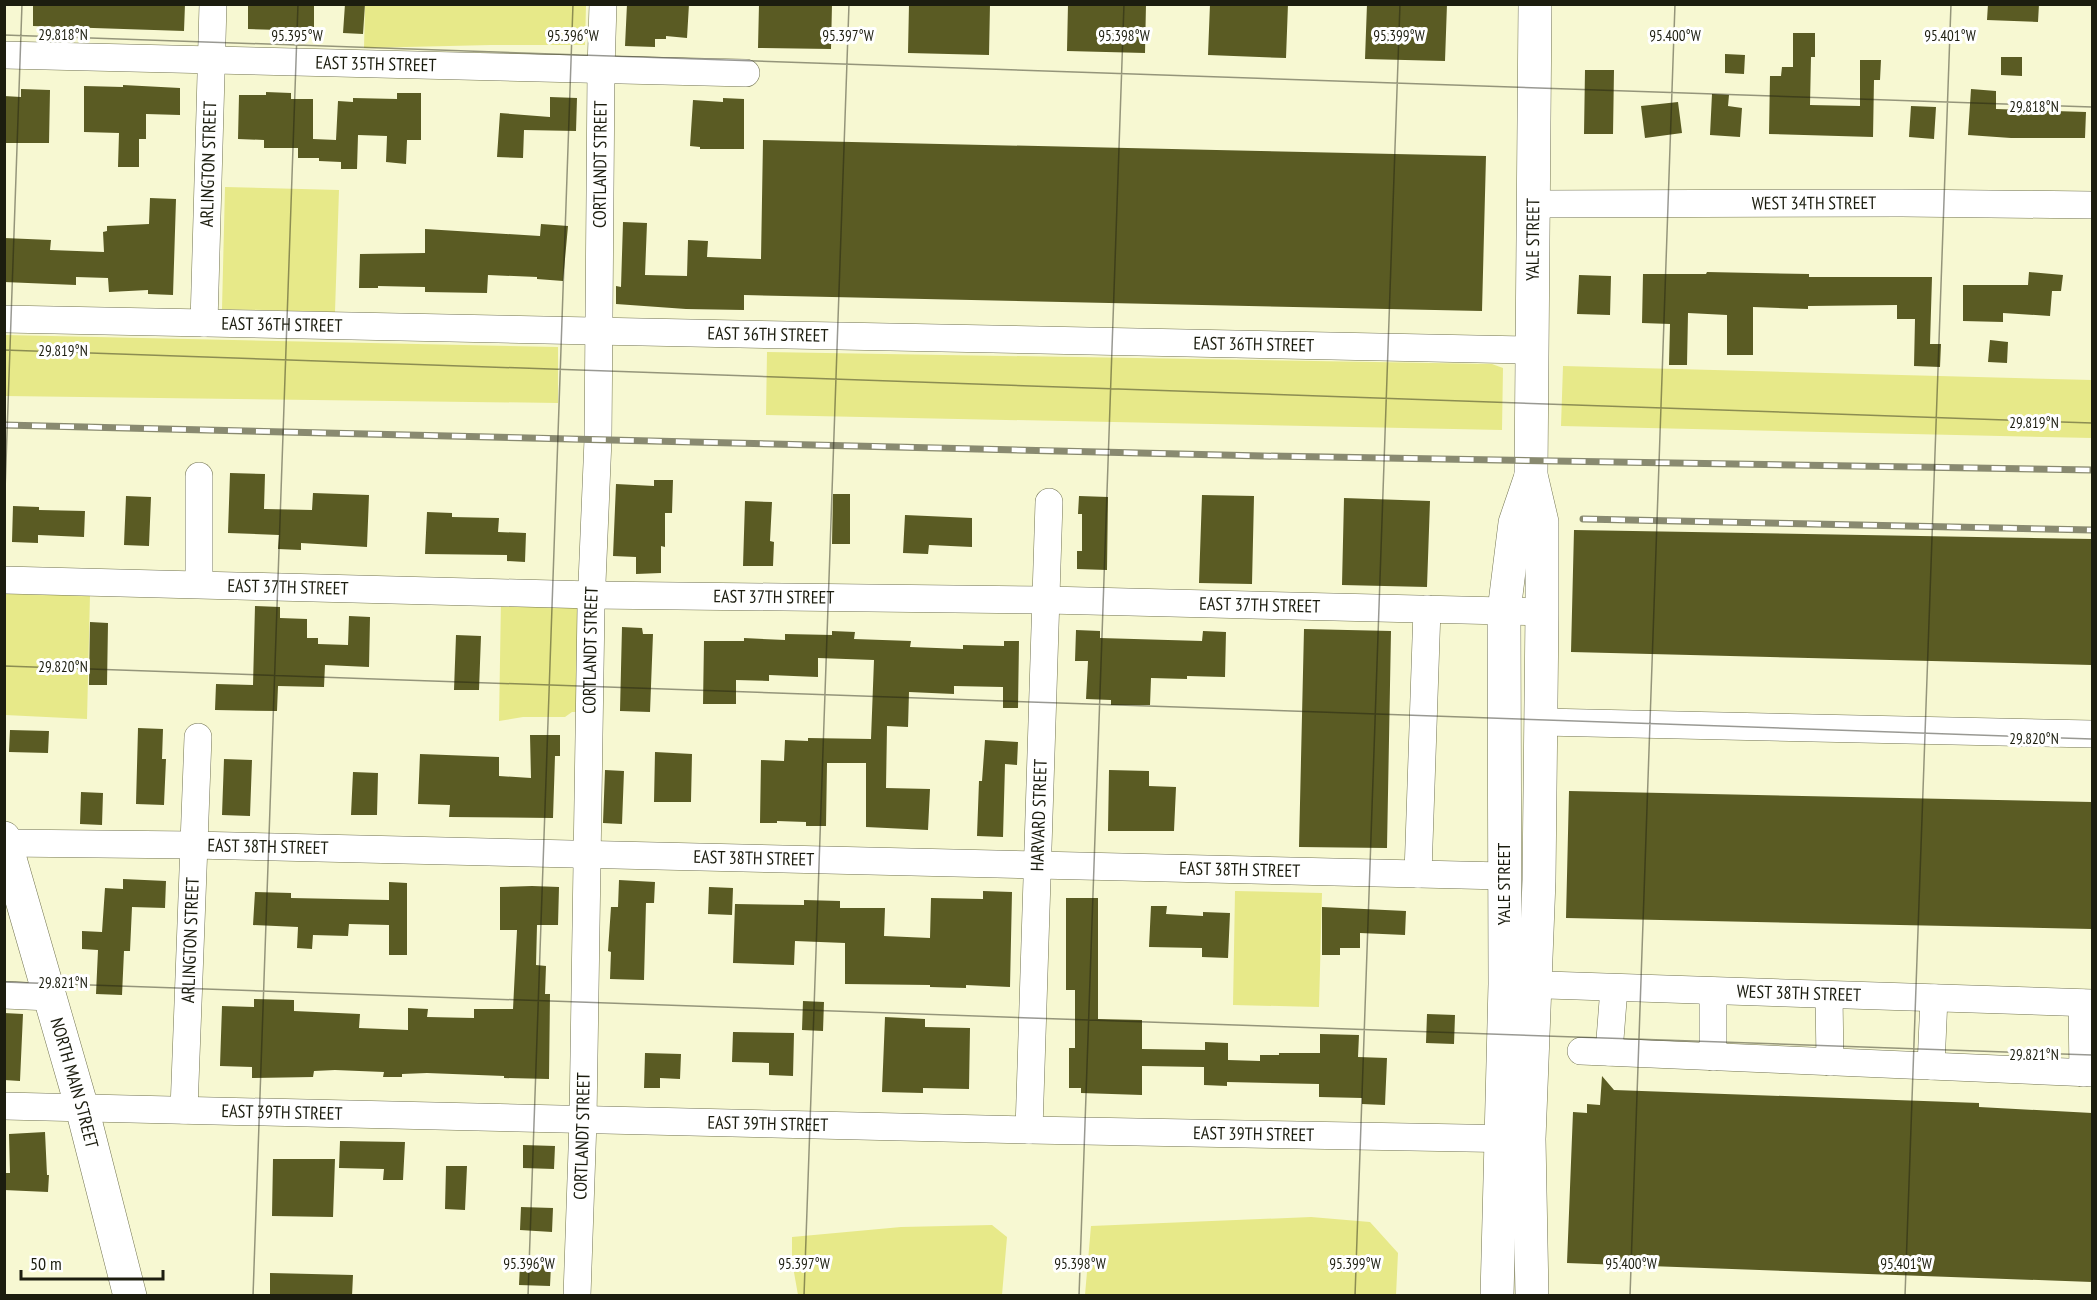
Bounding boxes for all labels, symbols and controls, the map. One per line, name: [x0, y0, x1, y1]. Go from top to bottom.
text: 29.818°N: [38, 25, 88, 44]
text: 95.395°W: [271, 26, 323, 45]
text: 95.396°W: [547, 26, 599, 45]
text: 95.397°W: [822, 26, 874, 45]
text: 95.398°W: [1098, 26, 1150, 45]
text: 95.399°W: [1373, 26, 1425, 45]
text: 95.400°W: [1649, 26, 1701, 45]
text: 95.401°W: [1924, 26, 1976, 45]
street label: EAST 35TH STREET: [315, 51, 437, 76]
text: 29.818°N: [2009, 97, 2059, 116]
street label: ARLINGTON STREET: [195, 101, 221, 227]
street label: CORTLANDT STREET: [588, 101, 612, 228]
street label: WEST 34TH STREET: [1752, 191, 1876, 214]
street label: YALE STREET: [1521, 198, 1544, 281]
street label: EAST 36TH STREET: [221, 311, 343, 337]
street label: EAST 36TH STREET: [707, 321, 829, 347]
street label: EAST 36TH STREET: [1193, 331, 1314, 357]
text: 29.819°N: [38, 341, 88, 360]
text: 29.819°N: [2009, 413, 2059, 432]
street label: EAST 37TH STREET: [227, 574, 349, 600]
street label: EAST 37TH STREET: [713, 584, 834, 609]
street label: CORTLANDT STREET: [577, 586, 603, 714]
street label: EAST 37TH STREET: [1199, 592, 1320, 618]
text: 29.820°N: [38, 657, 88, 676]
text: 29.820°N: [2009, 729, 2059, 748]
street label: HARVARD STREET: [1025, 759, 1052, 872]
street label: EAST 38TH STREET: [207, 833, 329, 859]
street label: YALE STREET: [1492, 843, 1515, 925]
street label: EAST 38TH STREET: [693, 845, 815, 871]
street label: EAST 38TH STREET: [1179, 856, 1300, 882]
street label: ARLINGTON STREET: [176, 877, 204, 1004]
text: 29.821°N: [38, 973, 88, 992]
street label: WEST 38TH STREET: [1736, 979, 1861, 1006]
street label: NORTH MAIN STREET: [46, 1015, 104, 1151]
text: 29.821°N: [2009, 1045, 2059, 1064]
street label: CORTLANDT STREET: [568, 1072, 595, 1200]
street label: EAST 39TH STREET: [221, 1099, 343, 1125]
street label: EAST 39TH STREET: [707, 1110, 829, 1136]
street label: EAST 39TH STREET: [1193, 1121, 1314, 1146]
scale bar: [21, 1243, 164, 1281]
text: 50 m: [30, 1252, 62, 1275]
text: 95.396°W: [503, 1254, 555, 1273]
text: 95.397°W: [778, 1254, 830, 1273]
text: 95.398°W: [1054, 1254, 1106, 1273]
text: 95.399°W: [1329, 1254, 1381, 1273]
text: 95.400°W: [1605, 1254, 1657, 1273]
text: 95.401°W: [1880, 1254, 1932, 1273]

